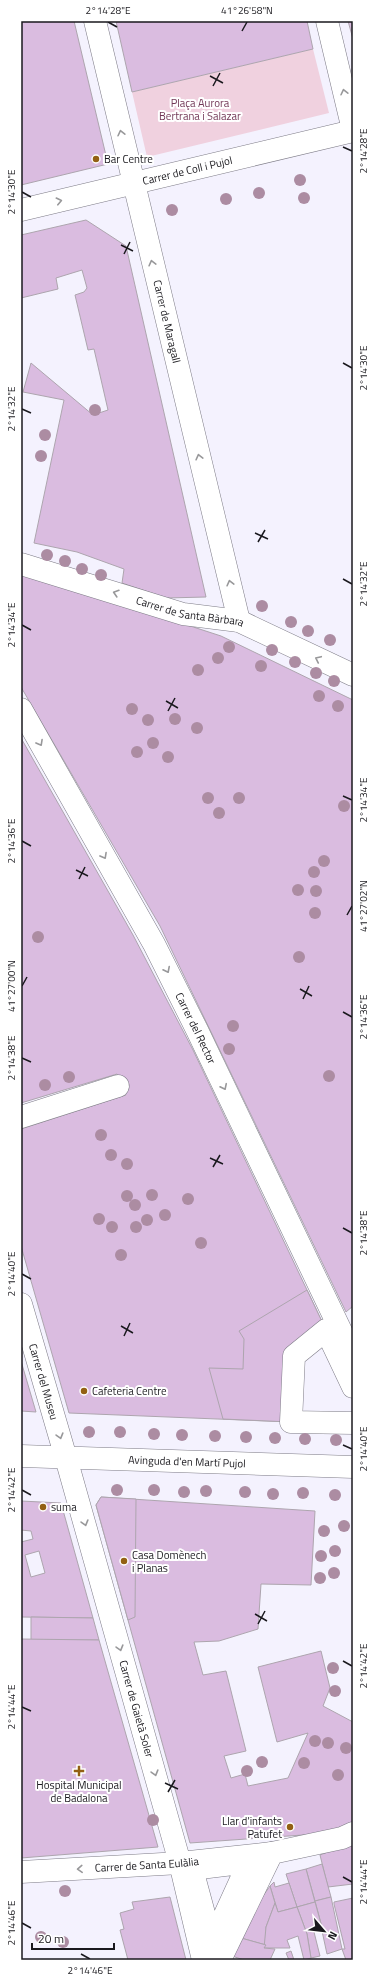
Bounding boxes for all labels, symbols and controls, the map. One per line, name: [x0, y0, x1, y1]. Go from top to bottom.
text: 2°14'28"E: [86, 3, 131, 18]
text: 41°26'58"N: [221, 3, 273, 18]
one-way arrow: [340, 88, 349, 95]
park label: Plaça Aurora Bertrana i Salazar: [159, 95, 241, 124]
text: 2°14'28"E: [356, 128, 371, 173]
one-way arrow: [117, 129, 126, 136]
place label: Bar Centre: [104, 151, 153, 167]
street label: Carrer de Coll i Pujol: [141, 152, 234, 189]
marker: Bar Centre: [91, 154, 101, 164]
text: 2°14'30"E: [4, 169, 19, 214]
one-way arrow: [55, 197, 62, 206]
one-way arrow: [148, 260, 157, 267]
street label: Carrer de Maragall: [149, 278, 185, 365]
text: 2°14'30"E: [356, 345, 371, 390]
text: 2°14'32"E: [4, 386, 19, 431]
one-way arrow: [196, 454, 204, 460]
text: 2°14'32"E: [356, 561, 371, 606]
one-way arrow: [226, 580, 235, 587]
one-way arrow: [112, 589, 119, 598]
street label: Carrer de Santa Bàrbara: [134, 592, 248, 631]
text: 2°14'34"E: [4, 602, 19, 647]
one-way arrow: [314, 656, 322, 664]
one-way arrow: [36, 739, 43, 746]
text: 2°14'34"E: [356, 777, 371, 822]
text: 2°14'36"E: [4, 818, 19, 863]
one-way arrow: [100, 852, 107, 860]
text: 41°27'02"N: [356, 880, 371, 932]
text: 41°27'00"N: [4, 960, 19, 1012]
one-way arrow: [162, 966, 170, 974]
street label: Carrer del Rector: [171, 990, 220, 1067]
text: 2°14'36"E: [356, 994, 371, 1039]
text: 2°14'38"E: [4, 1035, 19, 1080]
one-way arrow: [219, 1083, 227, 1090]
text: 2°14'38"E: [356, 1210, 371, 1255]
text: 2°14'40"E: [4, 1251, 19, 1296]
street label: Carrer del Museu: [25, 1342, 62, 1422]
place label: Cafeteria Centre: [92, 1383, 167, 1399]
marker: Cafeteria Centre: [79, 1386, 89, 1396]
text: 2°14'40"E: [356, 1426, 371, 1471]
one-way arrow: [55, 1432, 64, 1439]
street label: Avinguda d'en Martí Pujol: [128, 1452, 246, 1471]
text: 2°14'42"E: [4, 1467, 19, 1512]
place label: suma: [51, 1499, 77, 1515]
marker: suma: [38, 1502, 48, 1512]
one-way arrow: [80, 1519, 88, 1526]
place label: Casa Domènech i Planas: [132, 1547, 206, 1576]
marker: Casa Domènech i Planas: [119, 1556, 129, 1566]
text: 2°14'42"E: [356, 1643, 371, 1688]
one-way arrow: [115, 1644, 124, 1651]
street label: Carrer de Gaietà Soler: [115, 1658, 158, 1759]
text: 2°14'44"E: [4, 1684, 19, 1729]
marker: Hospital Municipal de Badalona: [73, 1765, 85, 1777]
one-way arrow: [150, 1769, 159, 1776]
place label: Hospital Municipal de Badalona: [36, 1777, 122, 1806]
place label: Llar d'infants Patufet: [222, 1813, 282, 1842]
marker: Llar d'infants Patufet: [285, 1822, 295, 1832]
street label: Carrer de Santa Eulàlia: [94, 1853, 200, 1876]
text: 2°14'44"E: [356, 1859, 371, 1904]
one-way arrow: [77, 1864, 83, 1873]
text: 2°14'46"E: [4, 1900, 19, 1945]
north arrow: [304, 1911, 344, 1951]
scale bar: [32, 1925, 114, 1951]
text: 20 m: [38, 1929, 64, 1948]
text: N: [324, 1929, 342, 1943]
text: 2°14'46"E: [68, 1963, 113, 1978]

